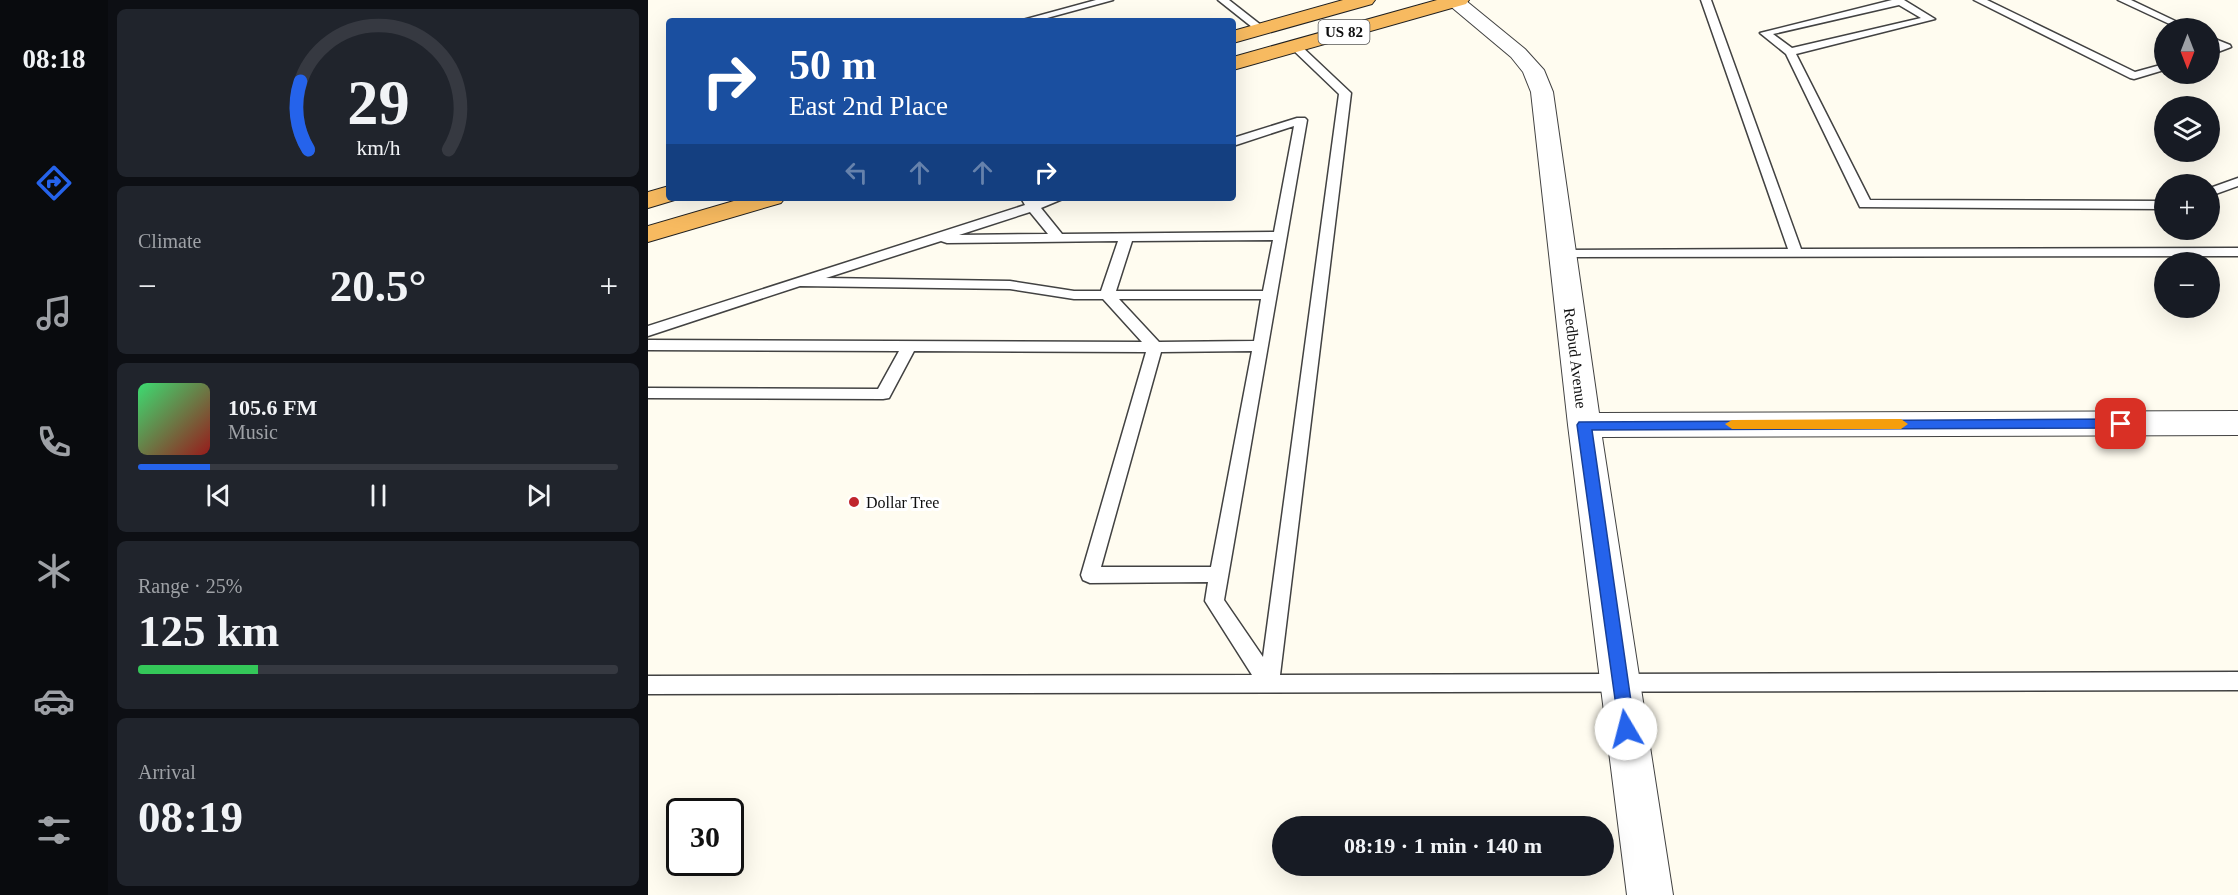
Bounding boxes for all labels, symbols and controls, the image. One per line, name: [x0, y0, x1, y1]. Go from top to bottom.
north arrow: [2154, 18, 2220, 84]
map controls: [2154, 18, 2220, 318]
road number: US 82: [1318, 20, 1370, 44]
icon: right: [690, 42, 768, 120]
text: 50 m: [789, 42, 877, 88]
text: 08:18: [23, 44, 86, 74]
text: 29: [347, 68, 409, 137]
text: East 2nd Place: [789, 91, 948, 121]
button: layers: [2154, 96, 2220, 162]
text: km/h: [356, 136, 400, 160]
icon: left: [840, 156, 873, 189]
icon: ahead: [903, 156, 936, 189]
icon: ahead: [966, 156, 999, 189]
icon: right: [1029, 156, 1062, 189]
icon: directions: [33, 162, 75, 204]
button: +: [2154, 174, 2220, 240]
text: Climate: [138, 230, 201, 252]
button: −: [2154, 252, 2220, 318]
text: 20.5°: [330, 261, 426, 311]
text: −: [138, 268, 157, 304]
text: +: [599, 268, 618, 304]
icon: music: [33, 292, 75, 334]
street label: Redbud Avenue: [1561, 307, 1590, 409]
text: 105.6 FM: [228, 395, 317, 420]
pin: [2095, 398, 2146, 449]
icon: arrive: [2104, 407, 2137, 440]
icon: phone: [33, 421, 75, 463]
text: Music: [228, 421, 278, 443]
icon: previous: [202, 479, 235, 512]
icon: pause: [362, 479, 395, 512]
icon: next: [522, 479, 555, 512]
place label: Dollar Tree: [866, 494, 939, 511]
marker: Dollar Tree: [847, 495, 861, 509]
icon: climate: [33, 550, 75, 592]
text: Range · 25%: [138, 575, 242, 597]
text: 125 km: [138, 606, 279, 656]
icon: car: [33, 680, 75, 722]
position arrow: [1594, 697, 1658, 761]
text: Arrival: [138, 761, 196, 783]
text: 08:19: [138, 792, 243, 842]
speed limit sign: 30: [666, 798, 744, 876]
icon: filters: [33, 809, 75, 851]
text: 08:19 · 1 min · 140 m: [1344, 833, 1542, 858]

